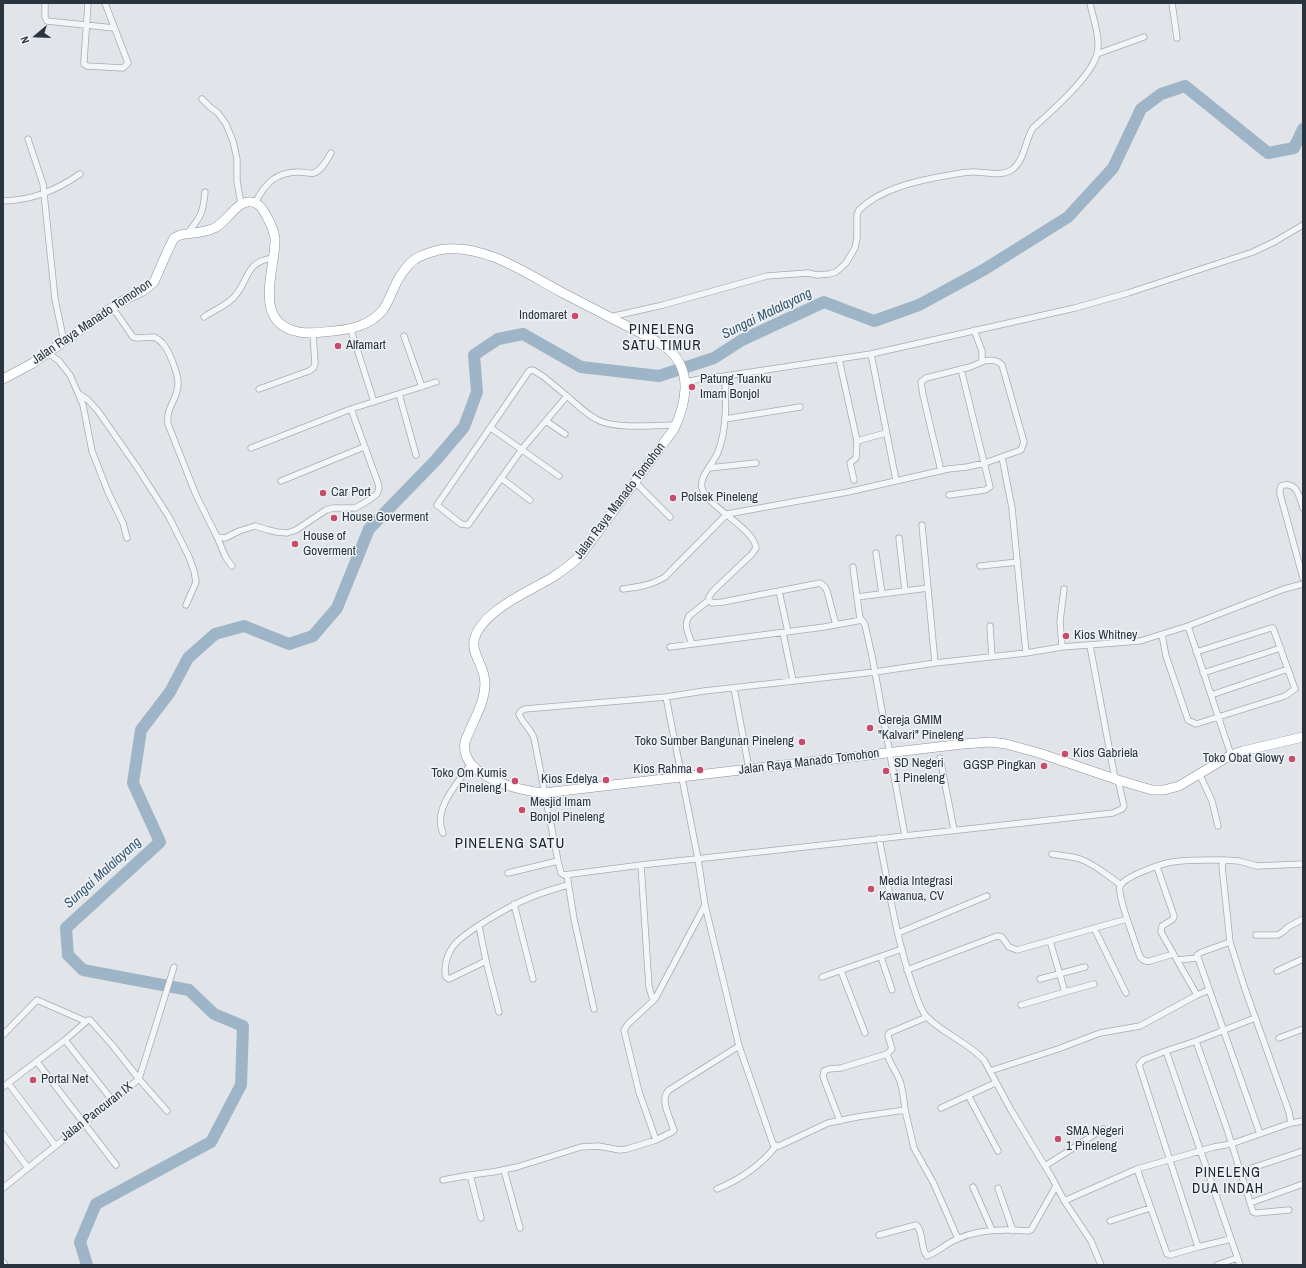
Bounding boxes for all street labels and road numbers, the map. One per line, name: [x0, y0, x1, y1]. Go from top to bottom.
street label: Jalan Raya Manado Tomohon: [29, 276, 155, 368]
street label: Jalan Raya Manado Tomohon: [571, 440, 669, 562]
street label: Jalan Raya Manado Tomohon: [738, 746, 880, 778]
street label: Jalan Pancuran IX: [58, 1079, 136, 1145]

